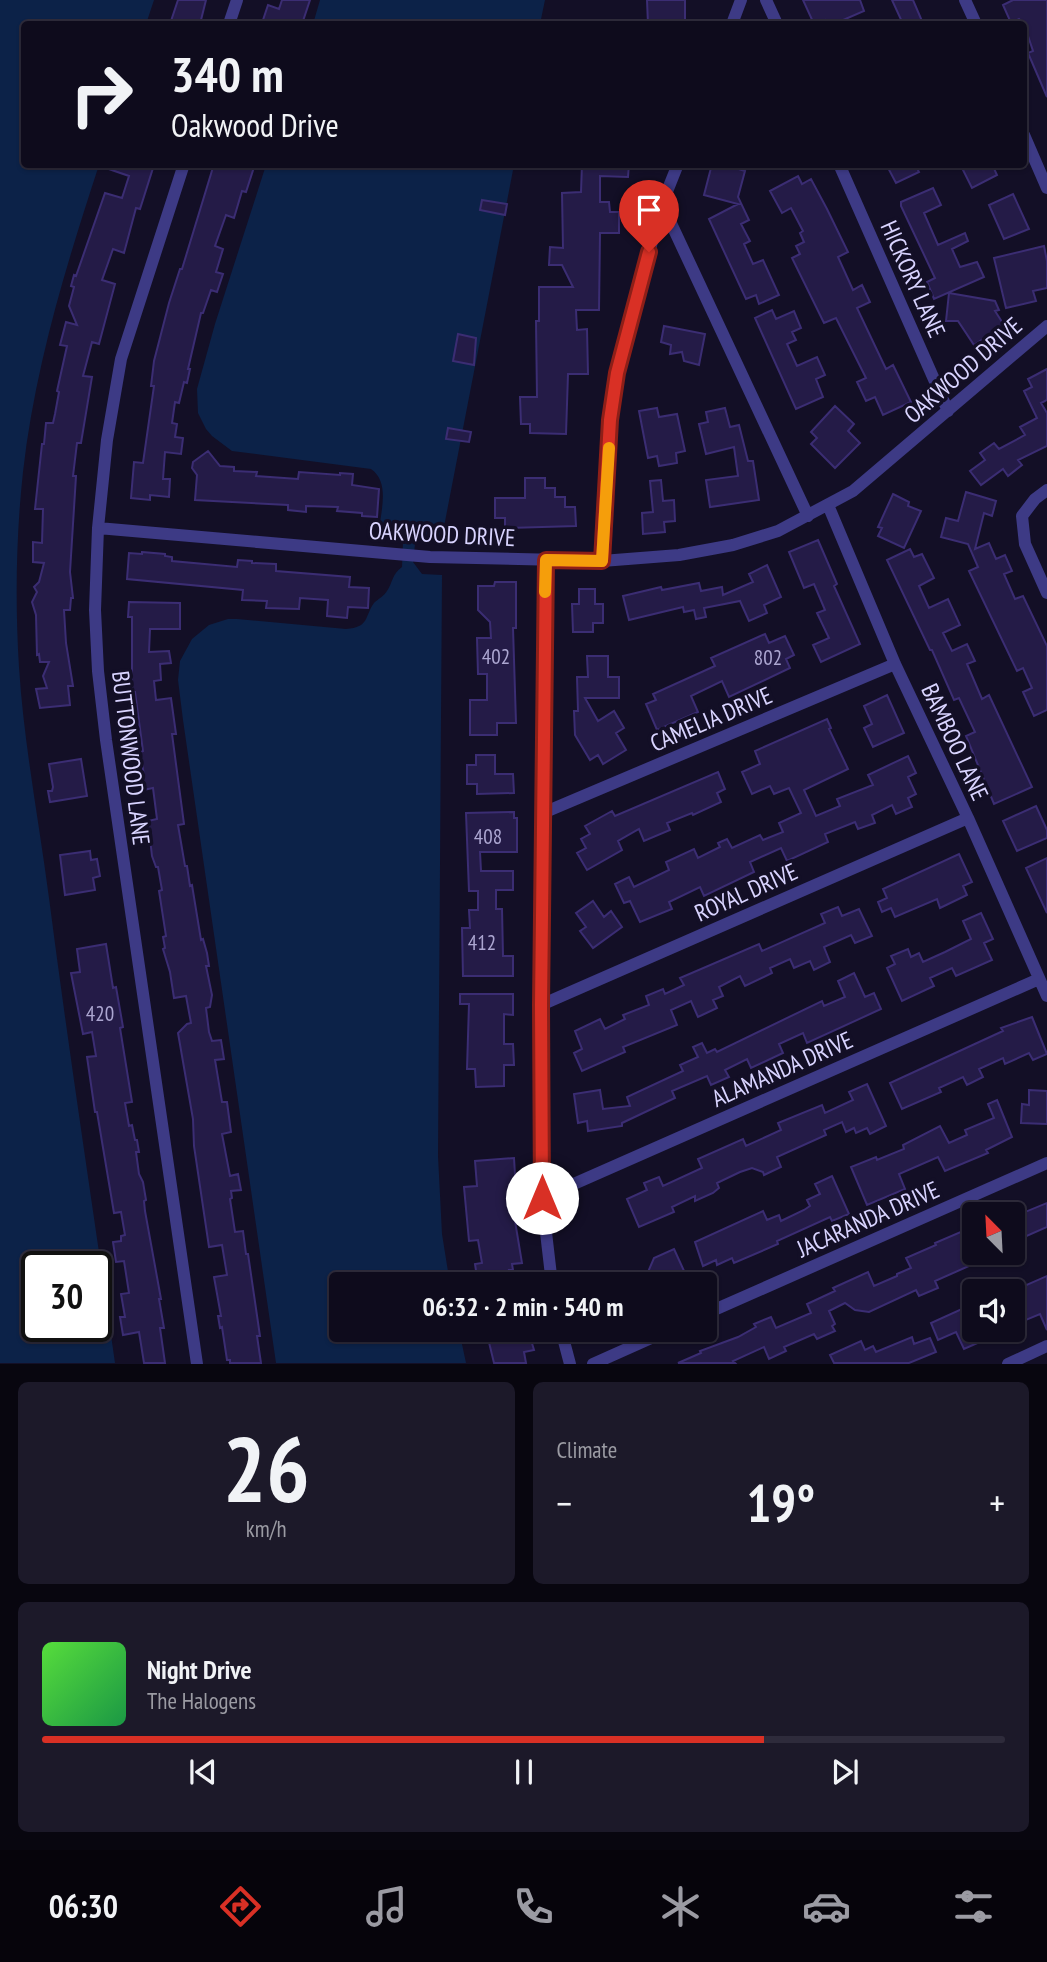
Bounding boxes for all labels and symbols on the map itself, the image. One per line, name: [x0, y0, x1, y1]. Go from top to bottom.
pin: [619, 180, 679, 252]
street label: HICKORY LANE: [873, 216, 953, 342]
street label: OAKWOOD DRIVE: [898, 310, 1028, 430]
street label: OAKWOOD DRIVE: [368, 515, 516, 553]
house number: 402: [482, 643, 510, 670]
house number: 802: [754, 644, 782, 671]
street label: BUTTONWOOD LANE: [105, 669, 157, 847]
street label: CAMELIA DRIVE: [645, 679, 777, 759]
street label: BAMBOO LANE: [914, 679, 996, 805]
house number: 408: [474, 823, 502, 850]
street label: ROYAL DRIVE: [690, 856, 802, 928]
house number: 412: [468, 929, 496, 956]
house number: 420: [86, 1000, 114, 1027]
street label: ALAMANDA DRIVE: [707, 1024, 857, 1114]
position arrow: [505, 1161, 579, 1235]
street label: JACARANDA DRIVE: [791, 1174, 944, 1265]
north arrow: [962, 1202, 1026, 1265]
speed limit sign: 30: [21, 1251, 112, 1342]

